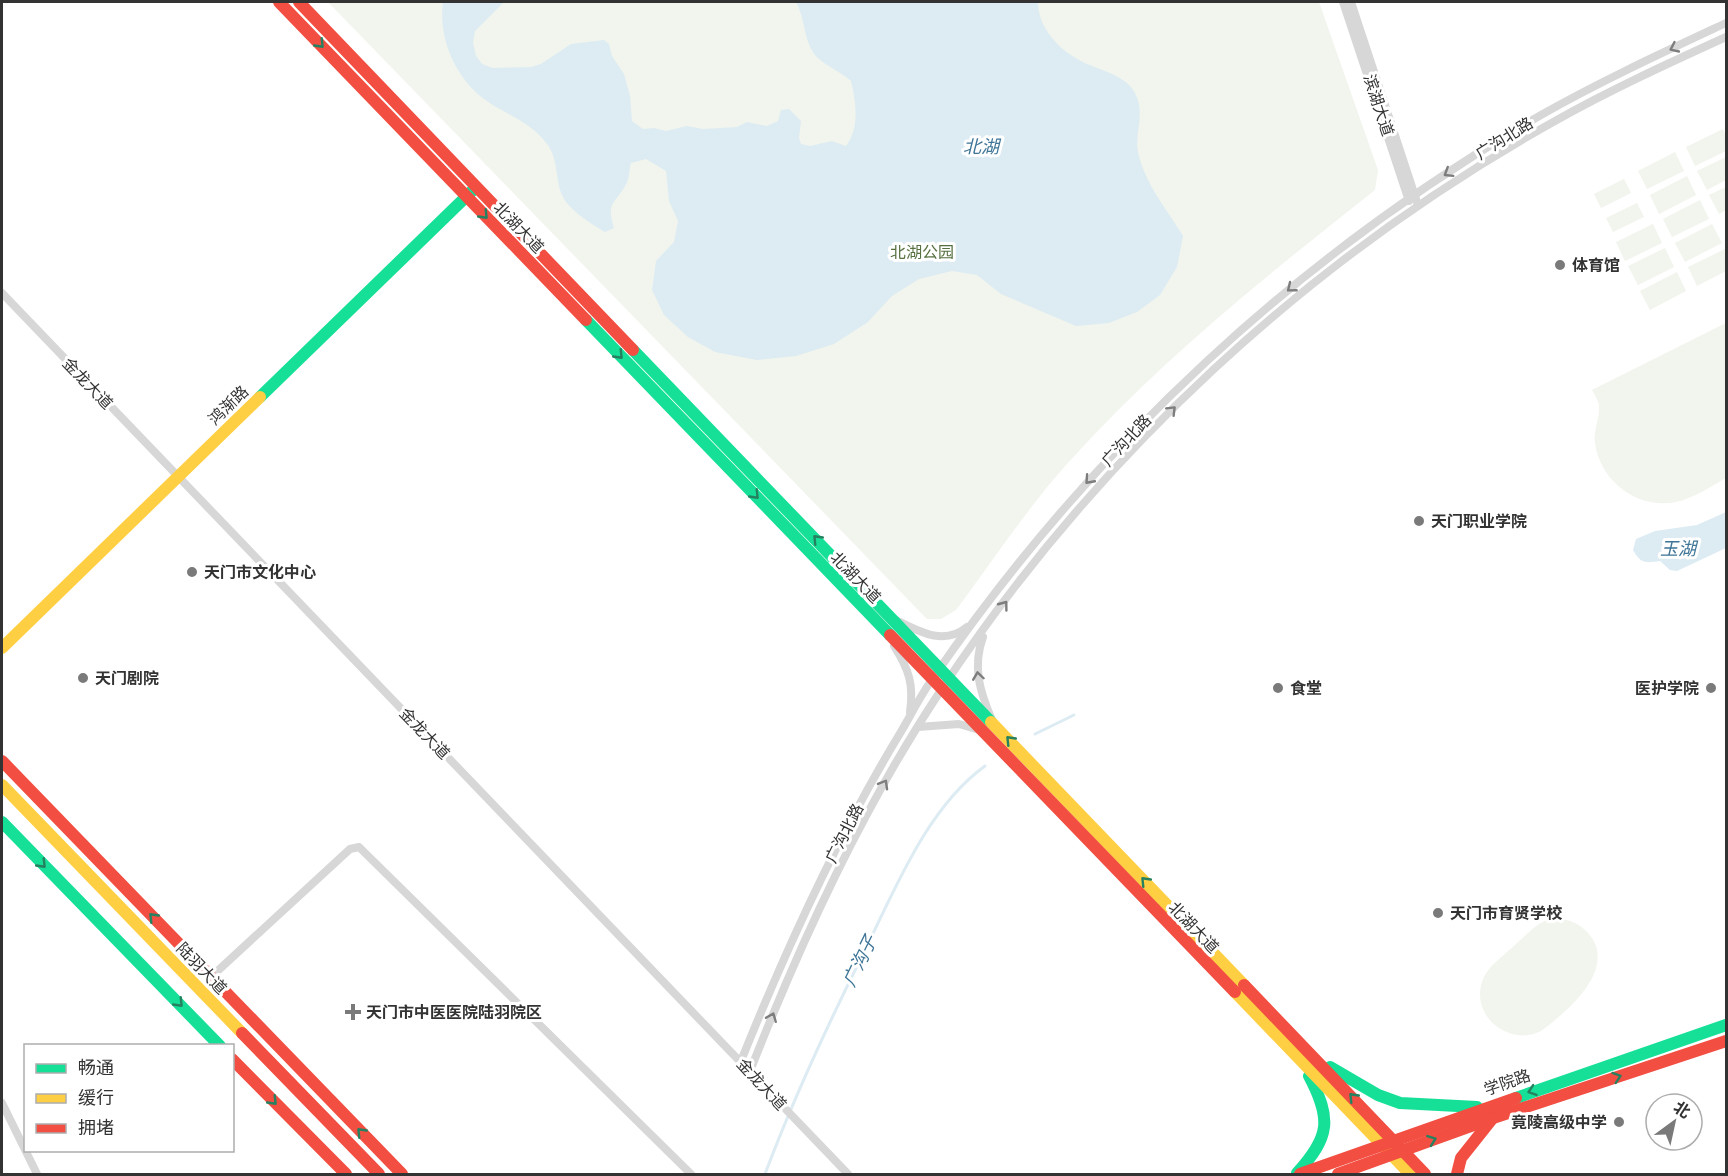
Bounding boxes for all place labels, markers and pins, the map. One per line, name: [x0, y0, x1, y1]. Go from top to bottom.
place label: 体育馆: [1572, 255, 1620, 276]
marker: 体育馆: [1553, 258, 1567, 272]
place label: 天门职业学院: [1431, 511, 1527, 532]
marker: 天门职业学院: [1412, 514, 1426, 528]
place label: 天门市文化中心: [204, 562, 316, 583]
marker: 天门市文化中心: [185, 565, 199, 579]
place label: 天门剧院: [95, 668, 159, 689]
marker: 天门剧院: [76, 671, 90, 685]
place label: 食堂: [1290, 678, 1322, 699]
place label: 医护学院: [1635, 678, 1699, 699]
marker: 食堂: [1271, 681, 1285, 695]
marker: 医护学院: [1704, 681, 1718, 695]
place label: 天门市育贤学校: [1450, 903, 1563, 924]
marker: 天门市育贤学校: [1431, 906, 1445, 920]
place label: 天门市中医医院陆羽院区: [366, 1002, 542, 1023]
marker: 天门市中医医院陆羽院区: [344, 1003, 362, 1021]
place label: 竟陵高级中学: [1511, 1112, 1607, 1133]
marker: 竟陵高级中学: [1612, 1115, 1626, 1129]

